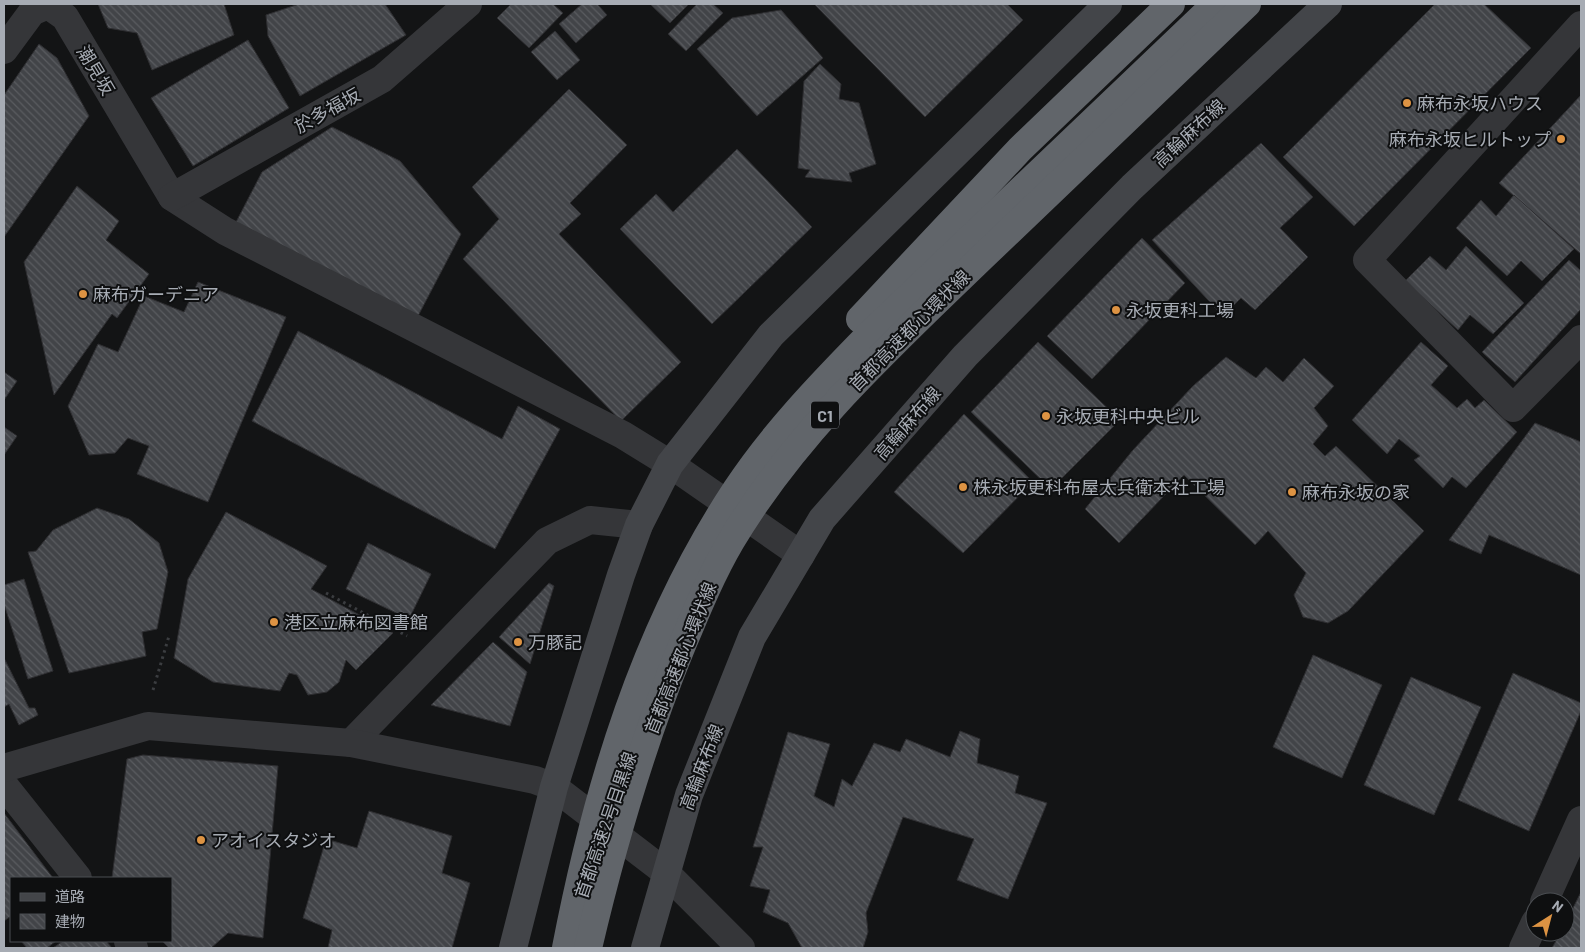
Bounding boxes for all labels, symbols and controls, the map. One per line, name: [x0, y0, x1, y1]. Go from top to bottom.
street label: 潮見坂: [73, 41, 119, 99]
street label: 於多福坂: [290, 83, 364, 137]
place label: 麻布永坂ハウス: [1417, 92, 1543, 114]
street label: 高輪麻布線: [1149, 94, 1229, 172]
marker: 麻布永坂ハウス: [1401, 97, 1413, 109]
place label: 麻布永坂ヒルトップ: [1389, 128, 1551, 150]
marker: 麻布永坂ヒルトップ: [1555, 133, 1567, 145]
street label: 首都高速都心環状線: [844, 265, 974, 395]
place label: 麻布ガーデニア: [93, 283, 219, 305]
marker: 麻布ガーデニア: [77, 288, 89, 300]
place label: 永坂更科工場: [1126, 299, 1234, 321]
marker: 永坂更科工場: [1110, 304, 1122, 316]
street label: 高輪麻布線: [869, 382, 945, 464]
road number: C1: [811, 402, 839, 428]
place label: 永坂更科中央ビル: [1056, 405, 1200, 427]
marker: 永坂更科中央ビル: [1040, 410, 1052, 422]
place label: 株永坂更科布屋太兵衛本社工場: [973, 476, 1225, 498]
marker: 株永坂更科布屋太兵衛本社工場: [957, 481, 969, 493]
place label: 麻布永坂の家: [1302, 481, 1410, 503]
marker: 麻布永坂の家: [1286, 486, 1298, 498]
street label: 首都高速都心環状線: [639, 579, 721, 737]
place label: 港区立麻布図書館: [284, 611, 428, 633]
marker: 港区立麻布図書館: [268, 616, 280, 628]
place label: 万豚記: [528, 631, 582, 653]
marker: 万豚記: [512, 636, 524, 648]
street label: 高輪麻布線: [675, 721, 727, 813]
street label: 首都高速2号目黒線: [570, 749, 640, 901]
place label: アオイスタジオ: [211, 829, 336, 851]
marker: アオイスタジオ: [195, 834, 207, 846]
legend: [10, 877, 172, 942]
text: 道路: [55, 887, 85, 905]
north arrow: [1525, 892, 1575, 942]
text: N: [1549, 896, 1567, 916]
text: 建物: [55, 912, 85, 930]

